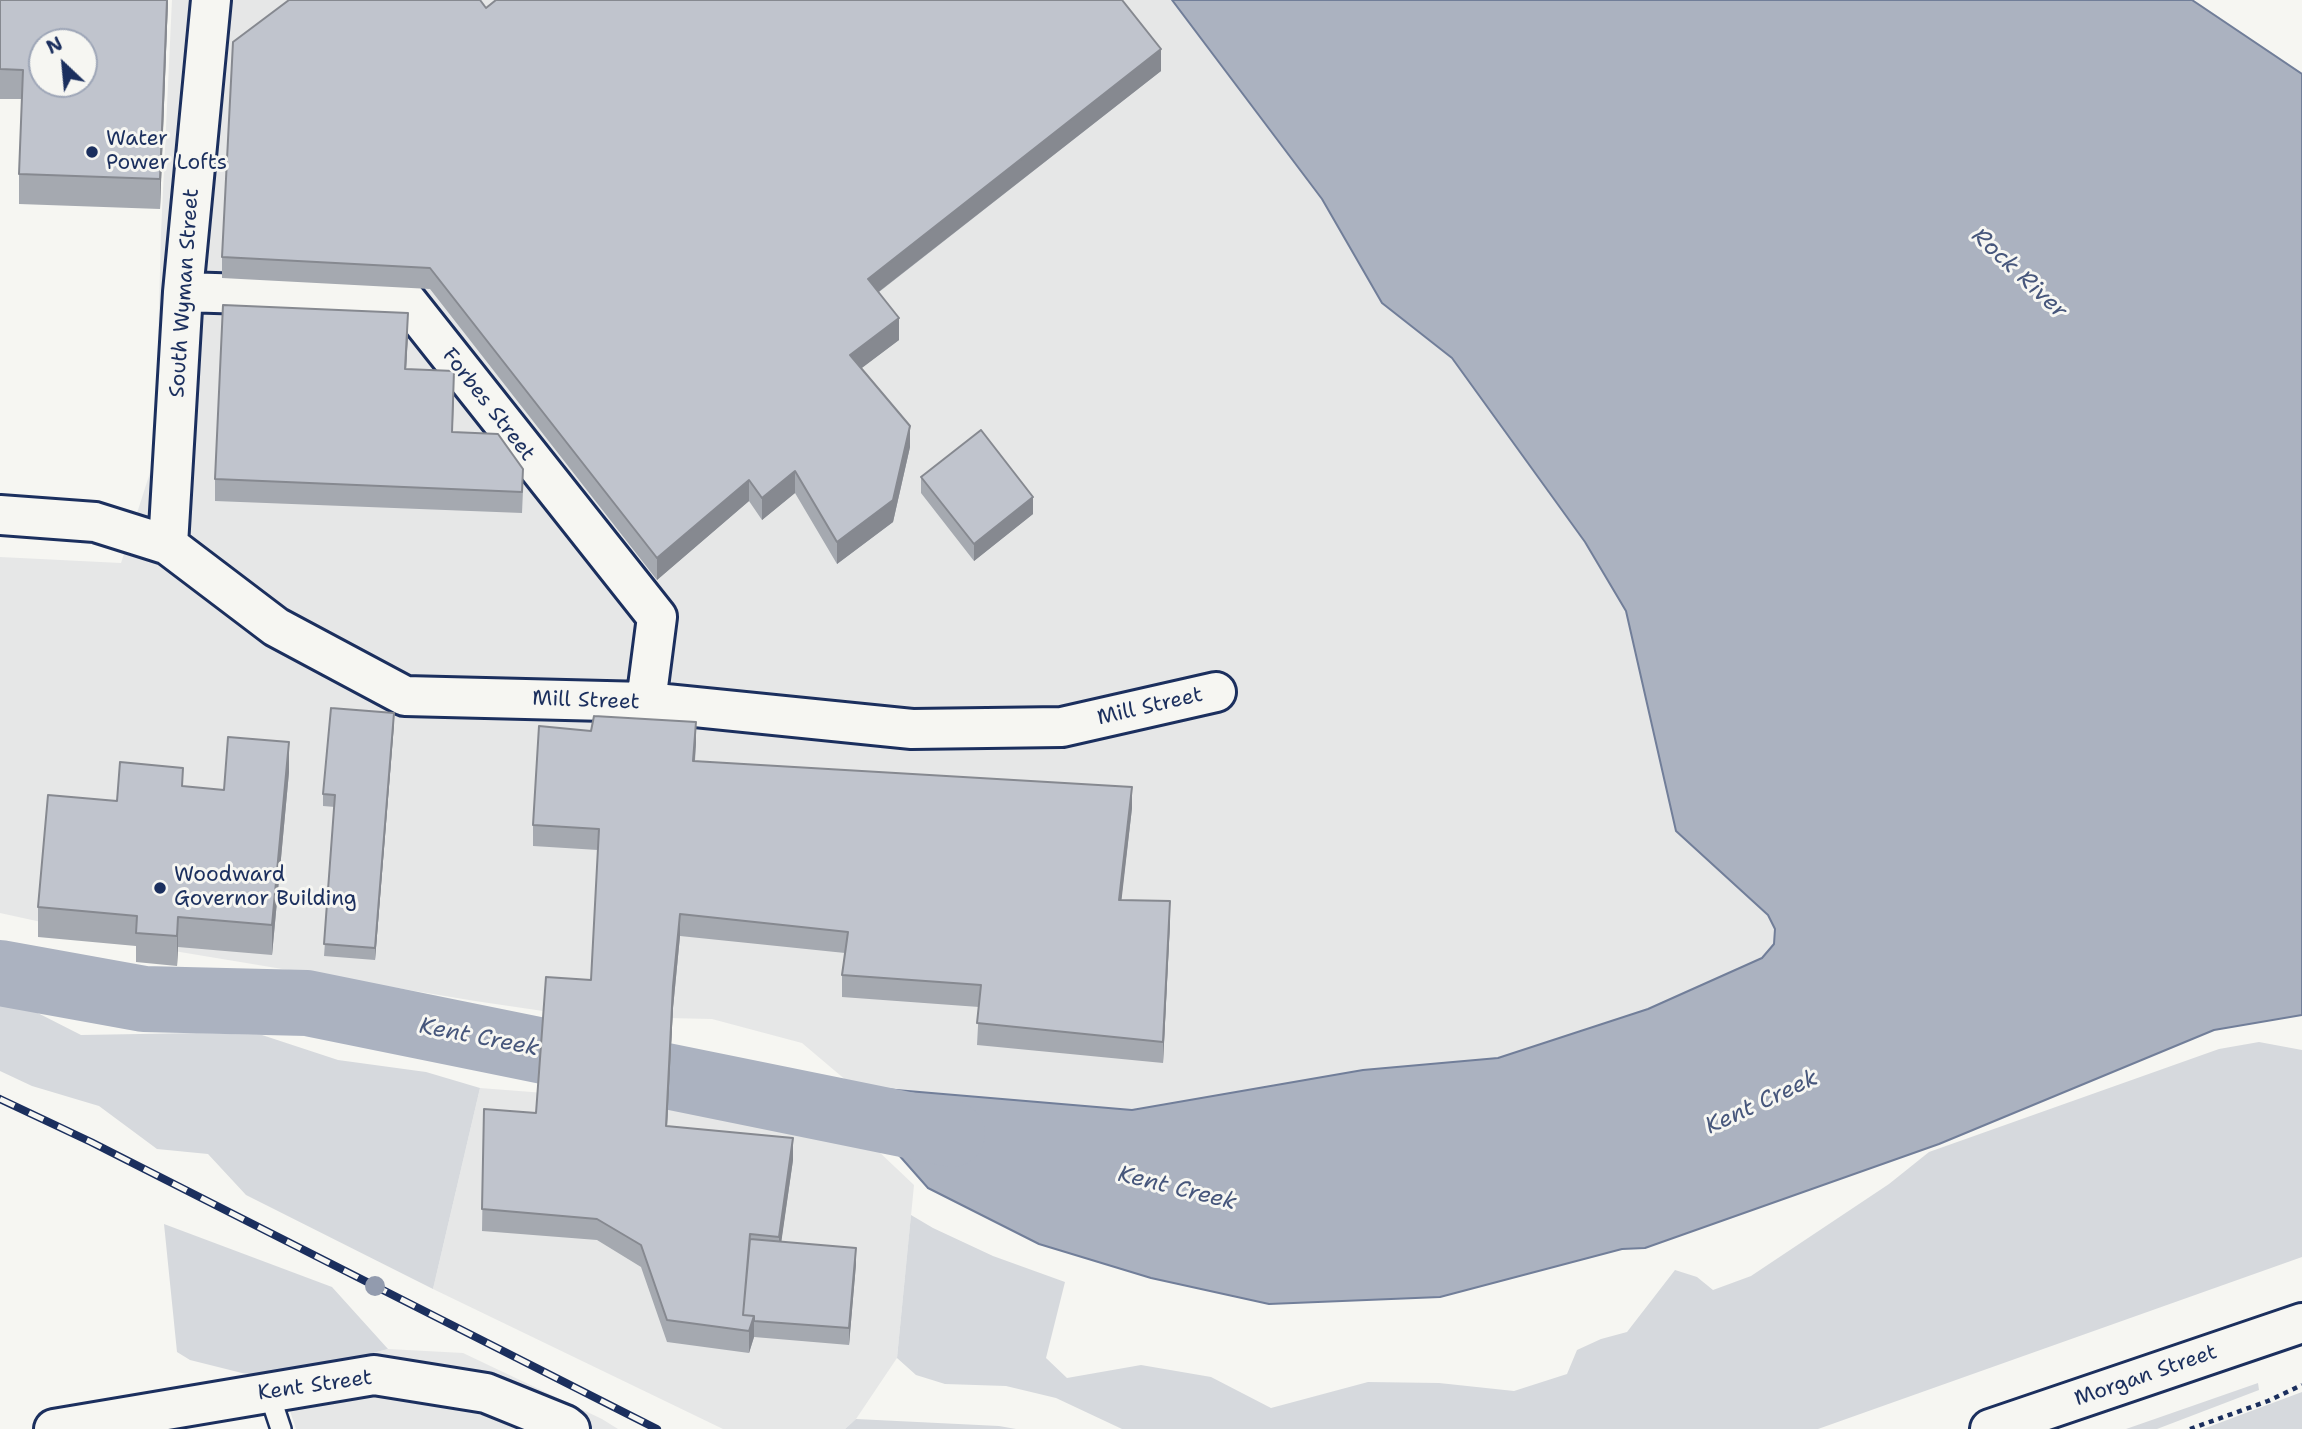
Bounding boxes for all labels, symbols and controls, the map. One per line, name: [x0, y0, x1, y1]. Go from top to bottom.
north arrow: [28, 28, 98, 98]
text: N: [42, 31, 67, 60]
place label: Water Power Lofts: [106, 127, 227, 177]
marker: Water Power Lofts: [84, 144, 100, 160]
street label: South Wyman Street: [165, 188, 205, 398]
water label: Rock River: [1965, 223, 2073, 325]
street label: Forbes Street: [436, 344, 540, 466]
street label: Mill Street: [1095, 683, 1205, 731]
street label: Mill Street: [532, 687, 640, 715]
place label: Woodward Governor Building: [174, 863, 357, 913]
marker: Woodward Governor Building: [152, 880, 168, 896]
water label: Kent Creek: [417, 1013, 541, 1063]
water label: Kent Creek: [1701, 1065, 1823, 1141]
water label: Kent Creek: [1115, 1161, 1239, 1217]
street label: Morgan Street: [2071, 1340, 2221, 1412]
street label: Kent Street: [256, 1366, 374, 1406]

